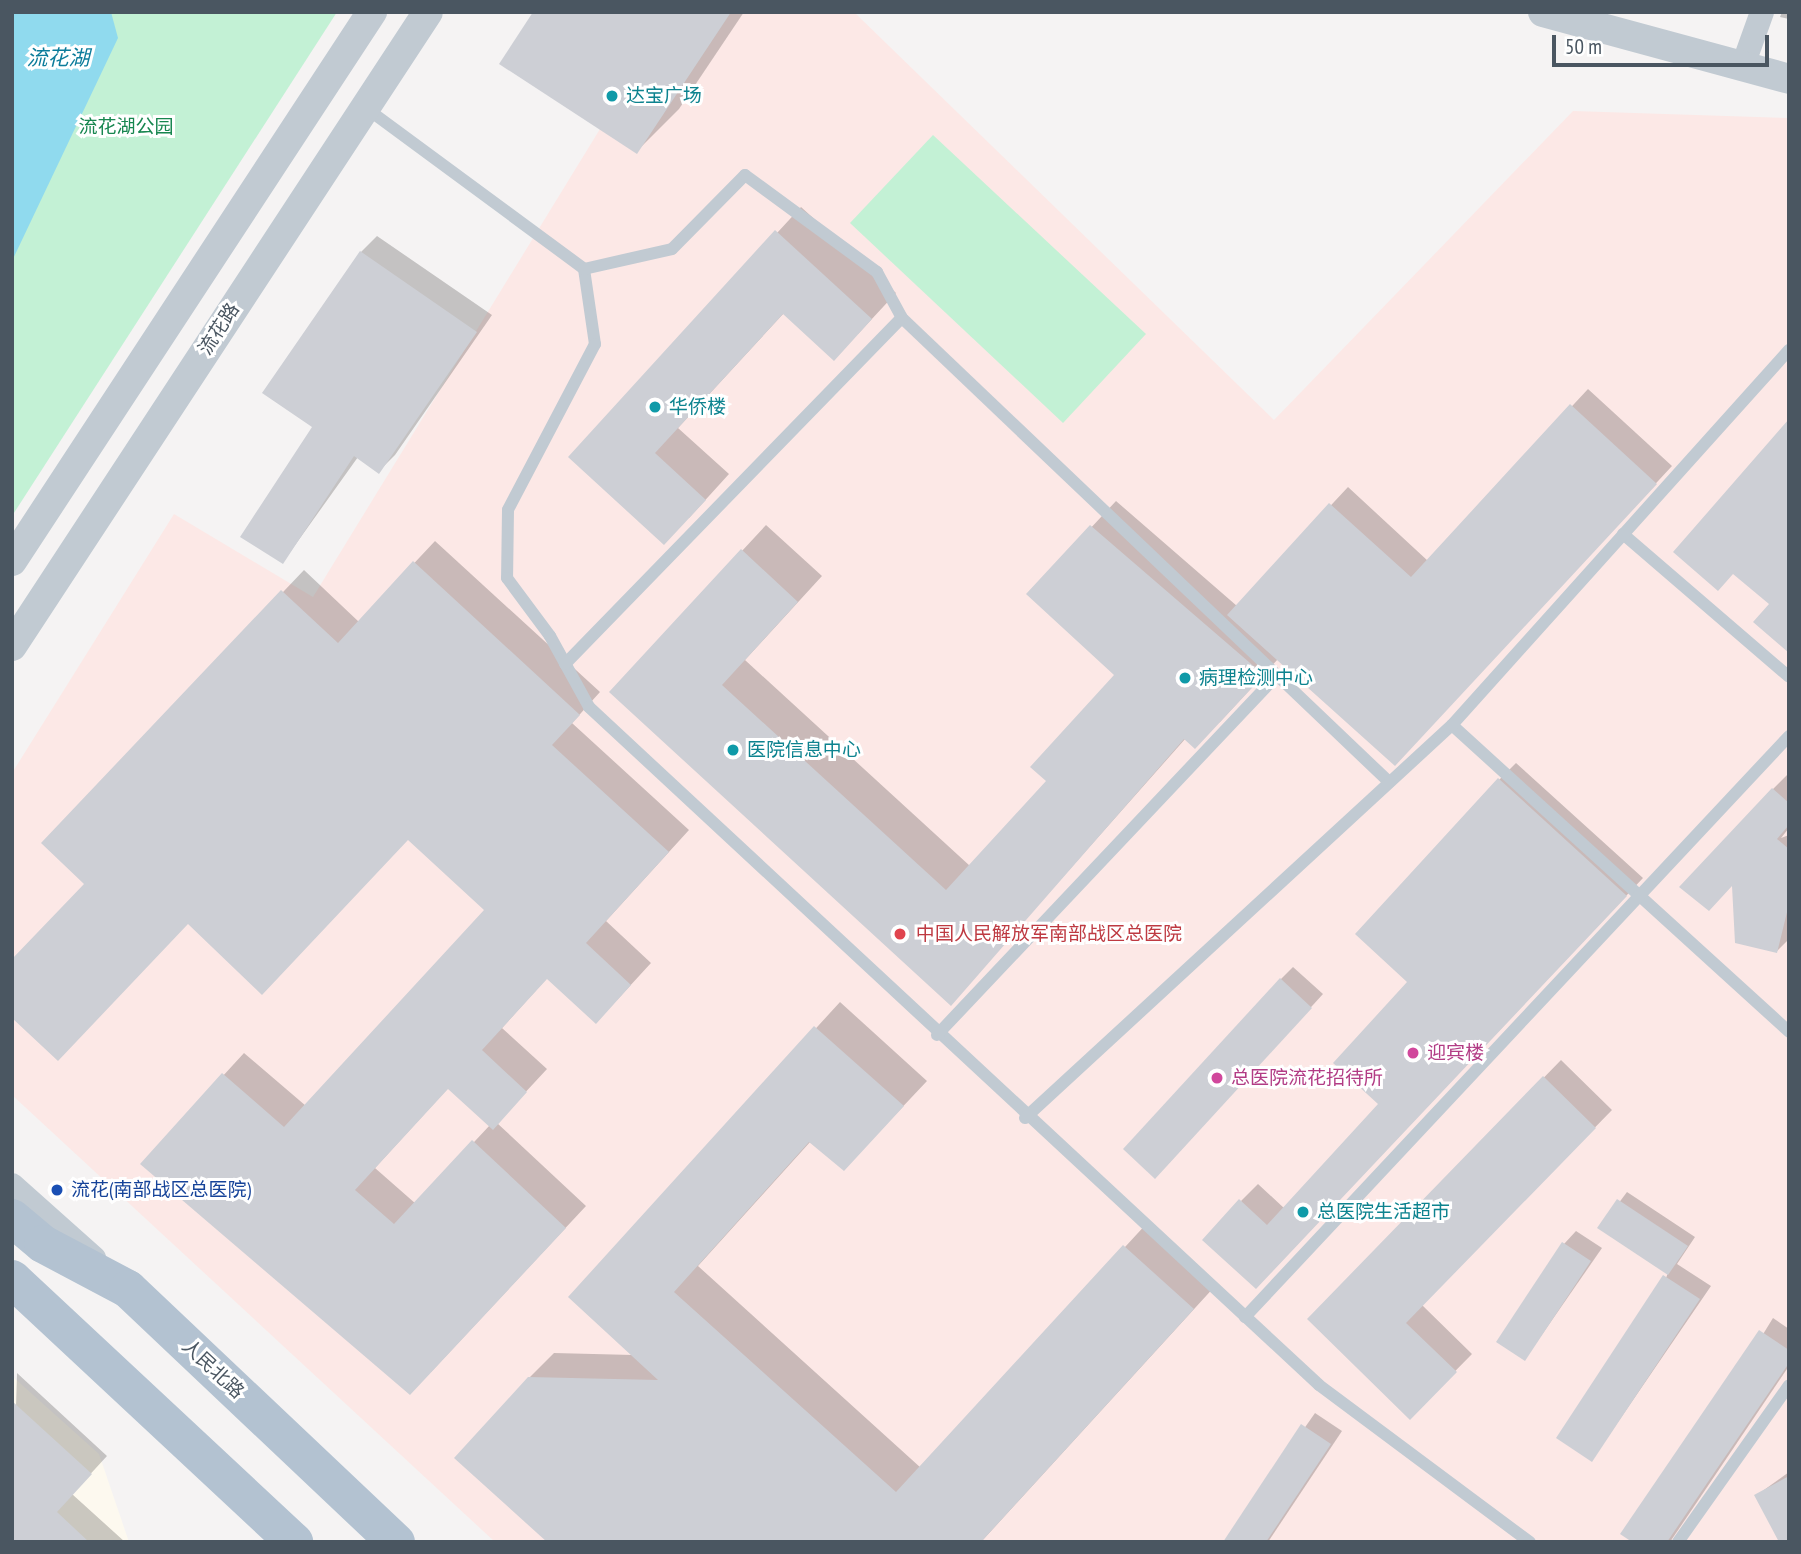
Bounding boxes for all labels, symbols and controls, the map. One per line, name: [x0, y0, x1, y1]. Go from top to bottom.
scale bar: [1556, 21, 1773, 65]
text: 50 m: [1565, 33, 1602, 60]
water label: 流花湖: [27, 45, 89, 71]
place label: 达宝广场: [626, 85, 702, 107]
marker: 达宝广场: [604, 88, 620, 104]
park label: 流花湖公园: [79, 116, 173, 138]
street label: 流花路: [194, 299, 244, 359]
place label: 华侨楼: [669, 396, 726, 418]
marker: 华侨楼: [647, 399, 663, 415]
place label: 病理检测中心: [1199, 667, 1313, 689]
marker: 病理检测中心: [1177, 670, 1193, 686]
place label: 医院信息中心: [747, 739, 861, 761]
marker: 医院信息中心: [725, 742, 741, 758]
place label: 中国人民解放军南部战区总医院: [916, 923, 1182, 945]
marker: 中国人民解放军南部战区总医院: [890, 924, 910, 944]
place label: 迎宾楼: [1427, 1042, 1484, 1064]
marker: 迎宾楼: [1405, 1045, 1421, 1061]
place label: 总医院流花招待所: [1231, 1067, 1383, 1089]
marker: 总医院流花招待所: [1209, 1070, 1225, 1086]
place label: 流花(南部战区总医院): [71, 1179, 251, 1201]
marker: 流花(南部战区总医院): [49, 1182, 65, 1198]
place label: 总医院生活超市: [1317, 1201, 1450, 1223]
marker: 总医院生活超市: [1295, 1204, 1311, 1220]
street label: 人民北路: [177, 1335, 249, 1403]

